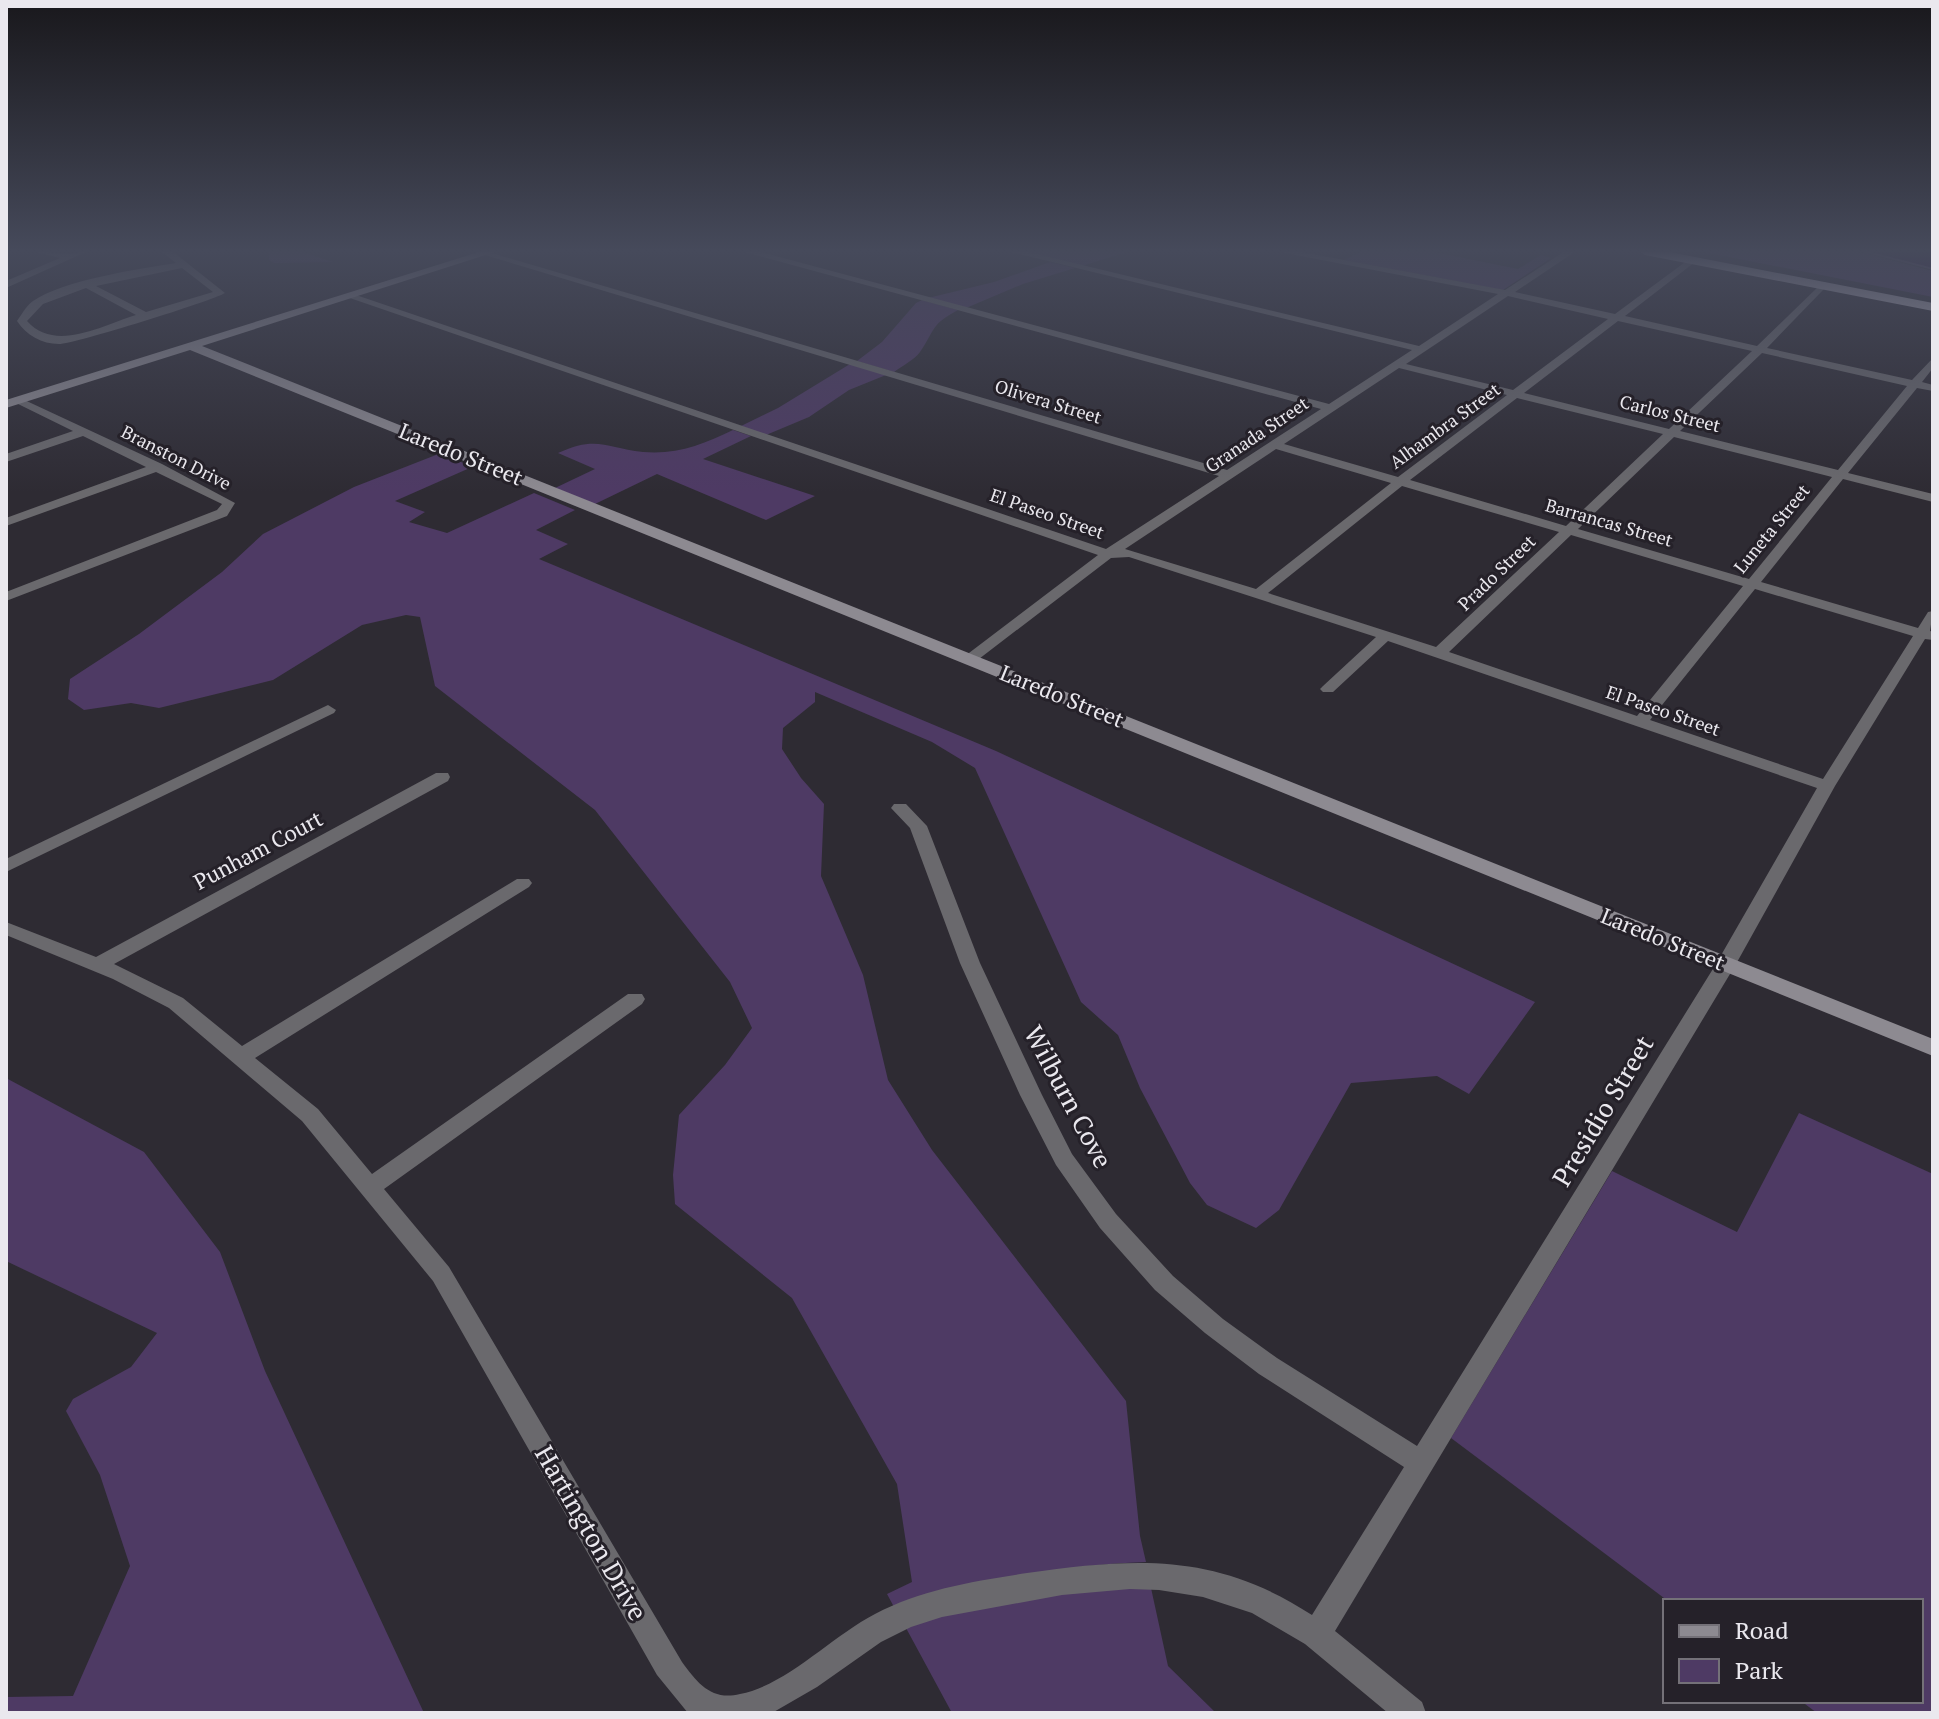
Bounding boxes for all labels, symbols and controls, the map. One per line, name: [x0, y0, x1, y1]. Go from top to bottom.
street label: Olivera Street: [992, 373, 1105, 429]
street label: Alhambra Street: [1384, 377, 1505, 473]
street label: Carlos Street: [1617, 389, 1723, 437]
street label: Granada Street: [1200, 391, 1313, 478]
street label: Laredo Street: [395, 416, 527, 492]
street label: Branston Drive: [117, 419, 235, 495]
street label: Luneta Street: [1728, 479, 1815, 578]
street label: El Paseo Street: [987, 482, 1108, 544]
street label: Barrancas Street: [1543, 492, 1676, 552]
street label: Prado Street: [1452, 529, 1540, 615]
street label: Laredo Street: [996, 658, 1128, 734]
street label: El Paseo Street: [1603, 679, 1724, 741]
street label: Punham Court: [188, 803, 327, 896]
street label: Laredo Street: [1597, 901, 1729, 977]
street label: Wilburn Cove: [1017, 1019, 1121, 1174]
street label: Presidio Street: [1544, 1029, 1661, 1192]
street label: Hartington Drive: [528, 1439, 656, 1626]
legend: [1663, 1599, 1923, 1703]
text: Road: [1735, 1614, 1789, 1646]
text: Park: [1735, 1654, 1784, 1686]

